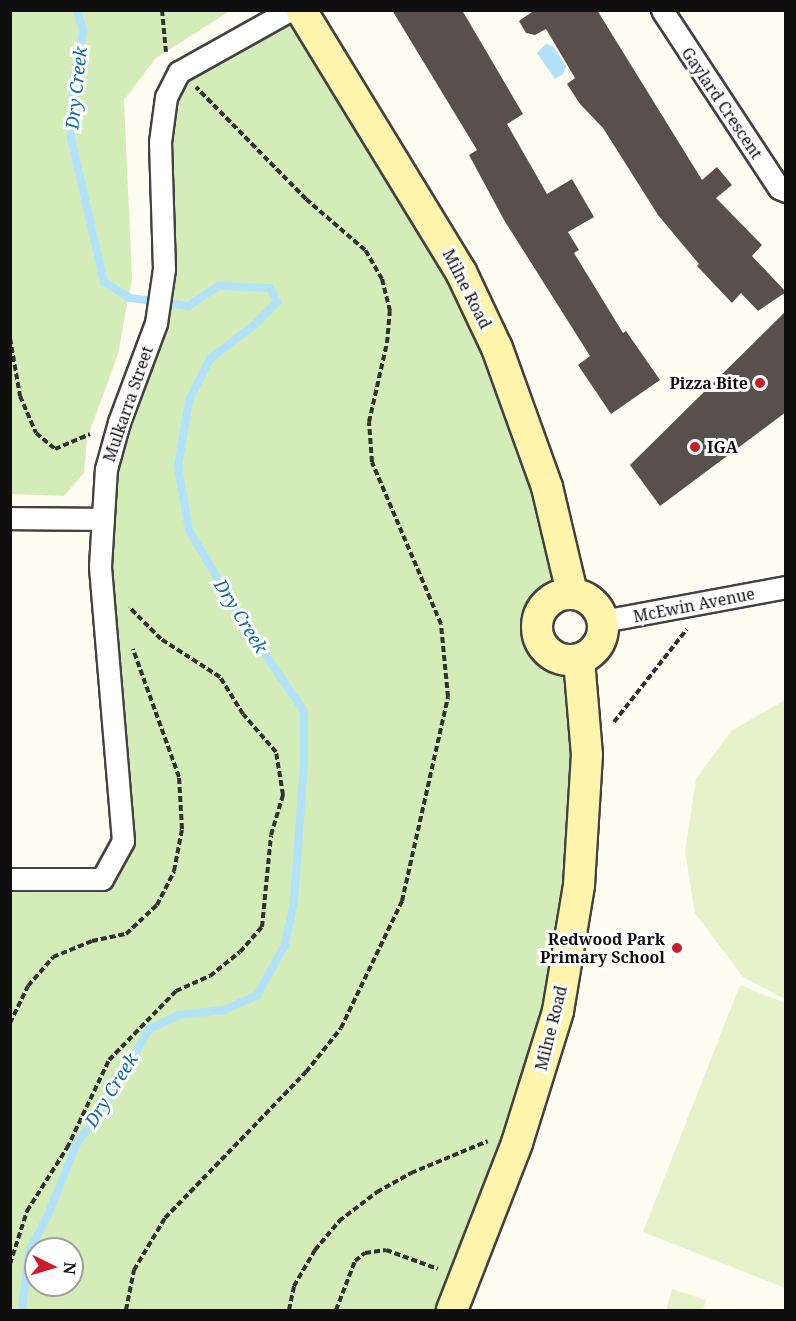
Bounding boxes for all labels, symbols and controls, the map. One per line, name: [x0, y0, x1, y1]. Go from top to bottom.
street label: Gaylard Crescent: [678, 44, 766, 162]
water label: Dry Creek: [61, 46, 91, 130]
street label: Milne Road: [439, 246, 495, 332]
street label: Mulkarra Street: [99, 344, 157, 464]
place label: Pizza Bite: [669, 373, 748, 393]
marker: Pizza Bite: [753, 376, 767, 390]
place label: IGA: [707, 437, 738, 457]
marker: IGA: [688, 440, 702, 454]
water label: Dry Creek: [210, 575, 272, 657]
street label: McEwin Avenue: [632, 584, 756, 626]
place label: Redwood Park Primary School: [540, 929, 665, 967]
marker: Redwood Park Primary School: [670, 941, 684, 955]
street label: Milne Road: [531, 984, 571, 1072]
water label: Dry Creek: [80, 1049, 142, 1131]
north arrow: [24, 1237, 84, 1297]
text: N: [58, 1261, 81, 1276]

